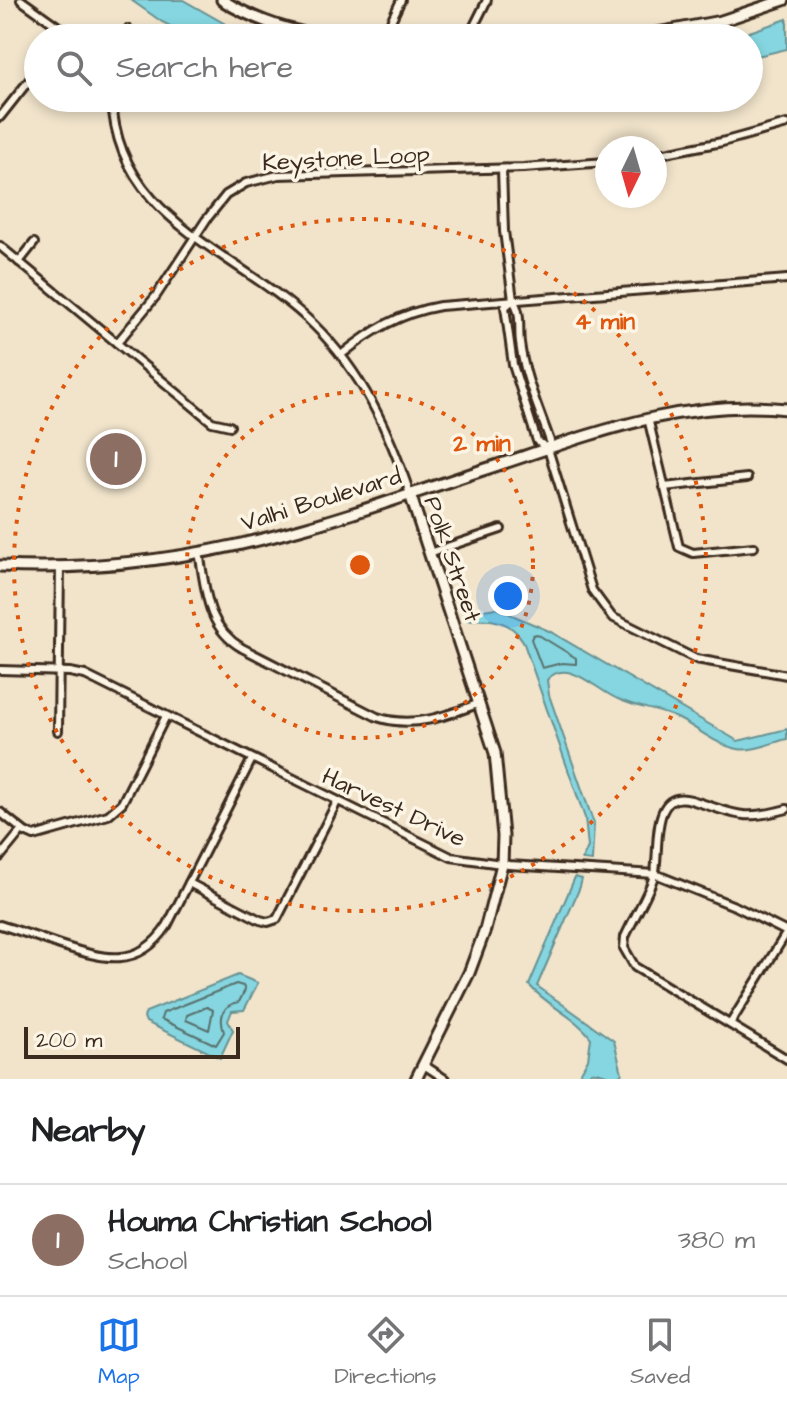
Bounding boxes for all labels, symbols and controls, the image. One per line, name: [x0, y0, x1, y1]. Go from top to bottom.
search box: [24, 24, 763, 112]
icon: search: [52, 46, 96, 90]
text: Search here: [116, 47, 293, 89]
north arrow: [595, 136, 667, 208]
street label: Keystone Loop: [262, 138, 431, 181]
text: 4 min: [575, 305, 635, 339]
text: 2 min: [452, 427, 511, 461]
pin: 1: [90, 429, 142, 489]
street label: Valhi Boulevard: [237, 459, 406, 540]
street label: Polk Street: [415, 492, 490, 627]
centre of rings: [346, 551, 374, 579]
your location: [488, 576, 528, 616]
street label: Harvest Drive: [316, 760, 471, 856]
scale bar: [24, 1023, 240, 1059]
text: 200 m: [36, 1025, 102, 1056]
text: Nearby: [32, 1107, 146, 1155]
text: Houma Christian School: [108, 1201, 432, 1243]
text: 1: [56, 1222, 60, 1258]
text: 380 m: [678, 1222, 755, 1258]
text: School: [108, 1243, 187, 1279]
tab: Map: [97, 1313, 141, 1392]
tab: Directions: [334, 1313, 437, 1392]
tab: Saved: [630, 1313, 690, 1392]

